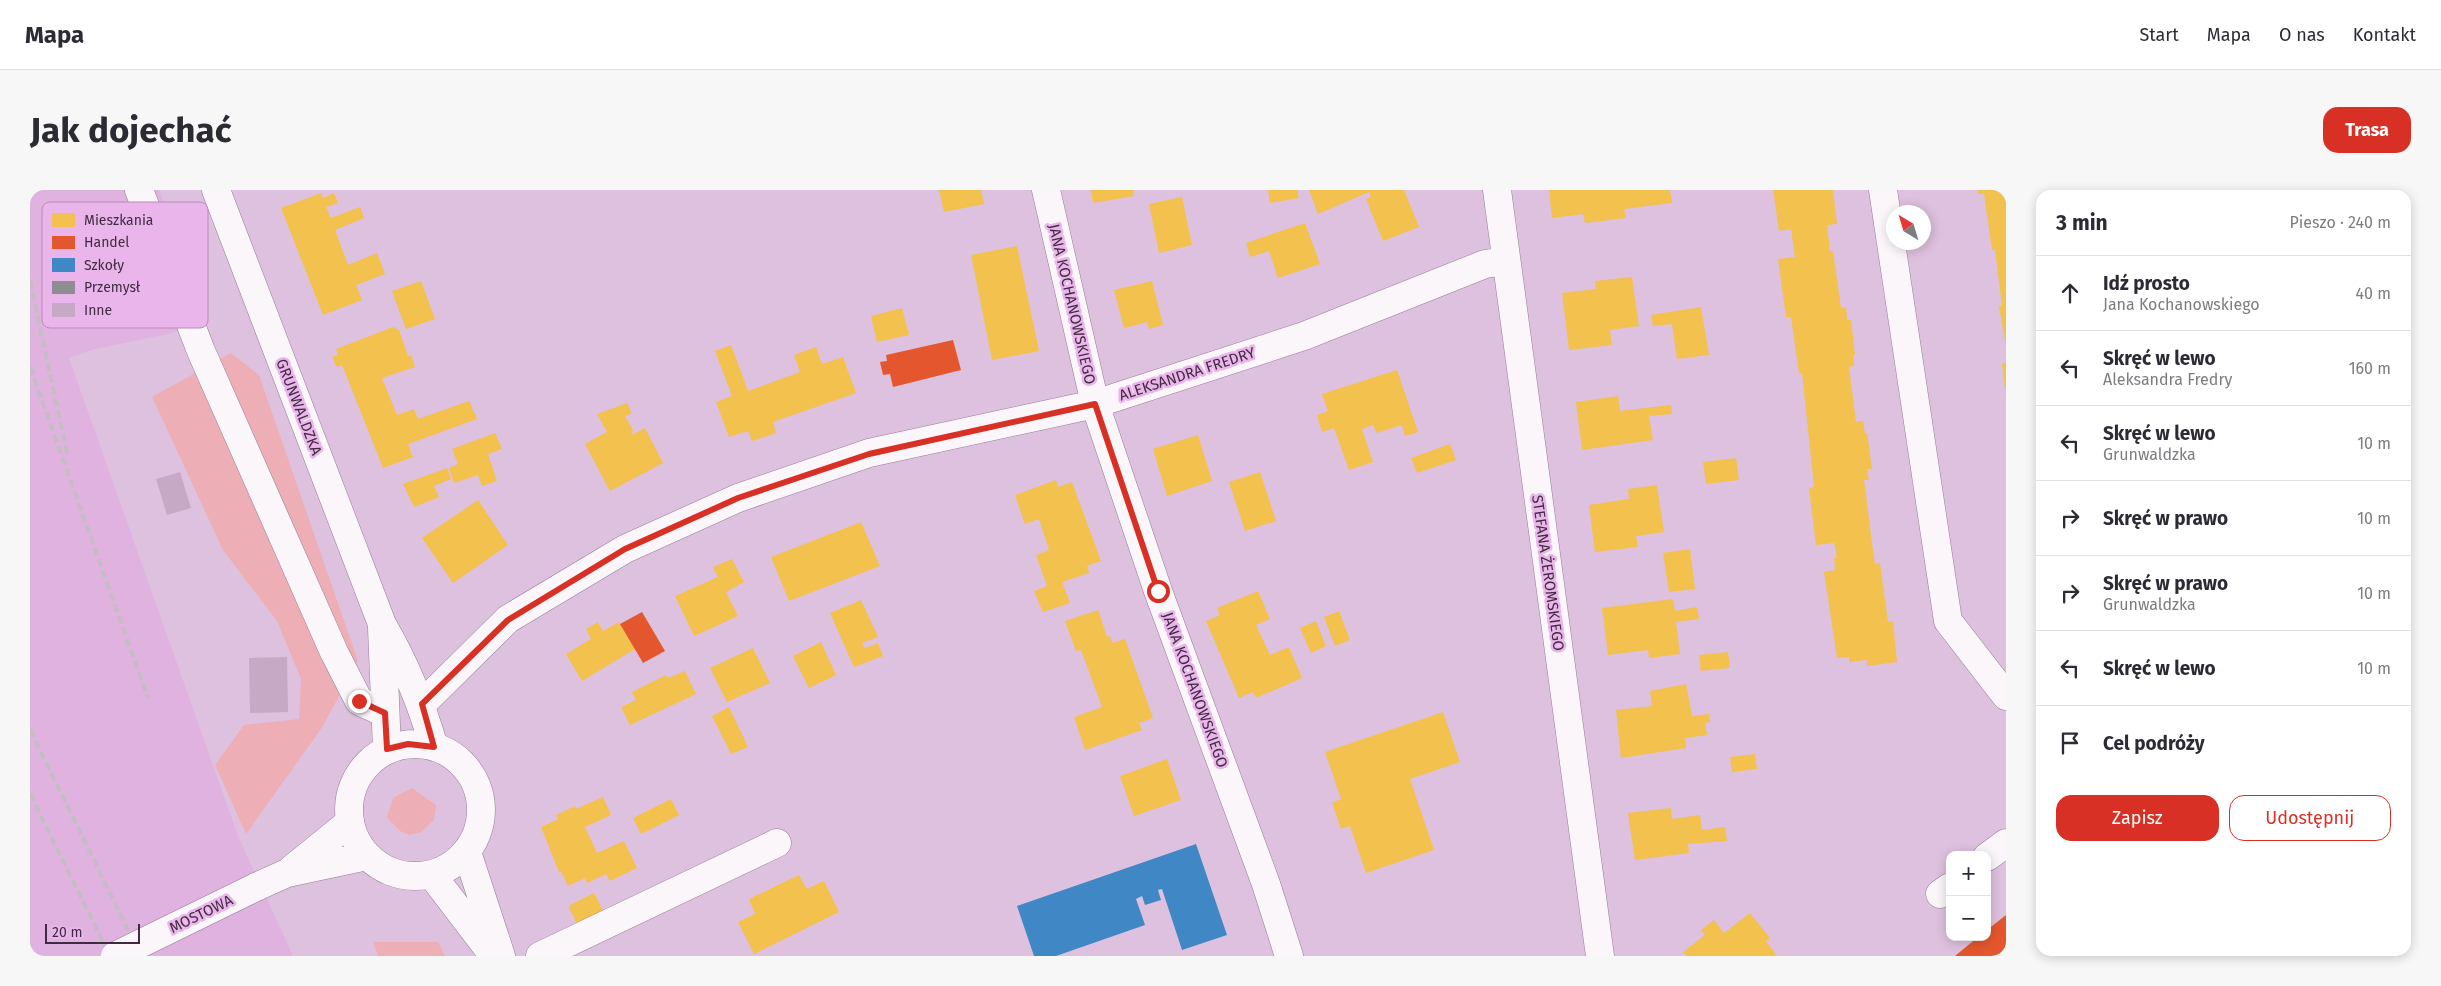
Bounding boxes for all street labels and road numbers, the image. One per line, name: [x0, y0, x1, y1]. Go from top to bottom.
street label: JANA KOCHANOWSKIEGO: [1045, 222, 1099, 386]
street label: ALEKSANDRA FREDRY: [1117, 343, 1258, 405]
street label: GRUNWALDZKA: [272, 356, 326, 458]
street label: STEFANA ŻEROMSKIEGO: [1528, 494, 1568, 652]
street label: JANA KOCHANOWSKIEGO: [1158, 610, 1232, 770]
street label: MOSTOWA: [166, 891, 236, 937]

